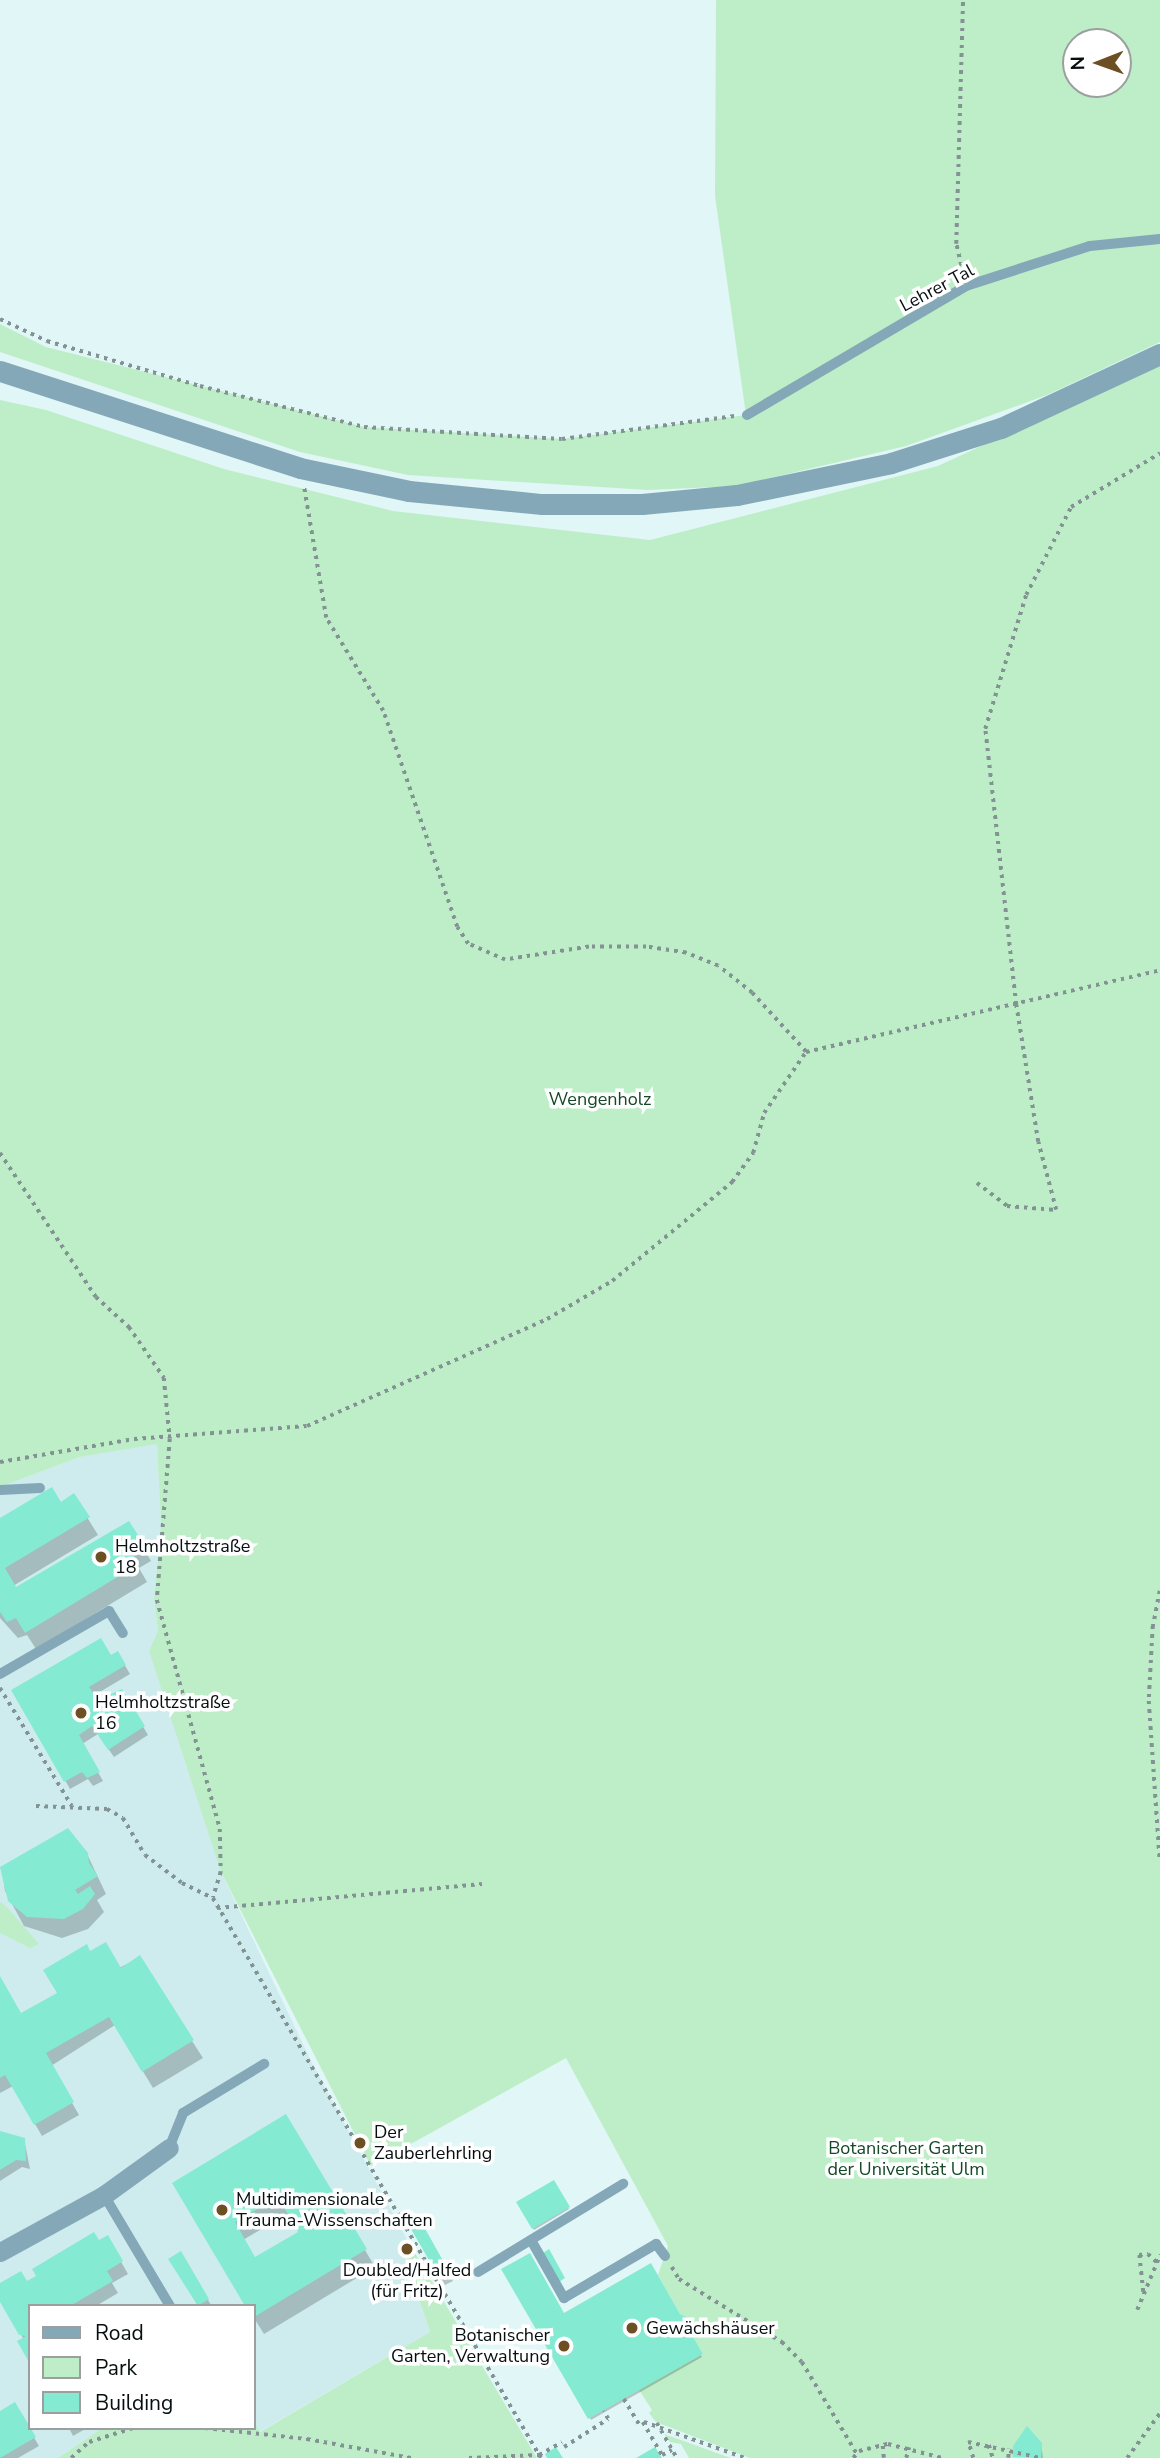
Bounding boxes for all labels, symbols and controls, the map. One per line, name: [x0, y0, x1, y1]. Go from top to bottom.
north arrow: [1062, 28, 1132, 98]
text: N: [1065, 56, 1091, 71]
street label: Lehrer Tal: [896, 260, 978, 316]
park label: Wengenholz: [549, 1088, 651, 1110]
place label: Helmholtzstraße 18: [115, 1536, 250, 1578]
marker: Helmholtzstraße 18: [93, 1549, 109, 1565]
place label: Helmholtzstraße 16: [95, 1692, 230, 1734]
marker: Helmholtzstraße 16: [73, 1705, 89, 1721]
place label: Der Zauberlehrling: [374, 2122, 492, 2164]
marker: Der Zauberlehrling: [352, 2135, 368, 2151]
park label: Botanischer Garten der Universität Ulm: [827, 2138, 985, 2180]
place label: Multidimensionale Trauma-Wissenschaften: [236, 2189, 433, 2232]
marker: Multidimensionale Trauma-Wissenschaften: [214, 2202, 230, 2218]
marker: Doubled/Halfed (für Fritz): [399, 2241, 415, 2257]
place label: Doubled/Halfed (für Fritz): [343, 2260, 471, 2302]
legend: [28, 2304, 256, 2430]
place label: Gewächshäuser: [646, 2317, 775, 2339]
text: Road: [95, 2319, 144, 2347]
marker: Gewächshäuser: [624, 2320, 640, 2336]
place label: Botanischer Garten, Verwaltung: [391, 2325, 550, 2368]
marker: Botanischer Garten, Verwaltung: [556, 2338, 572, 2354]
text: Park: [95, 2354, 137, 2382]
text: Building: [95, 2389, 173, 2417]

